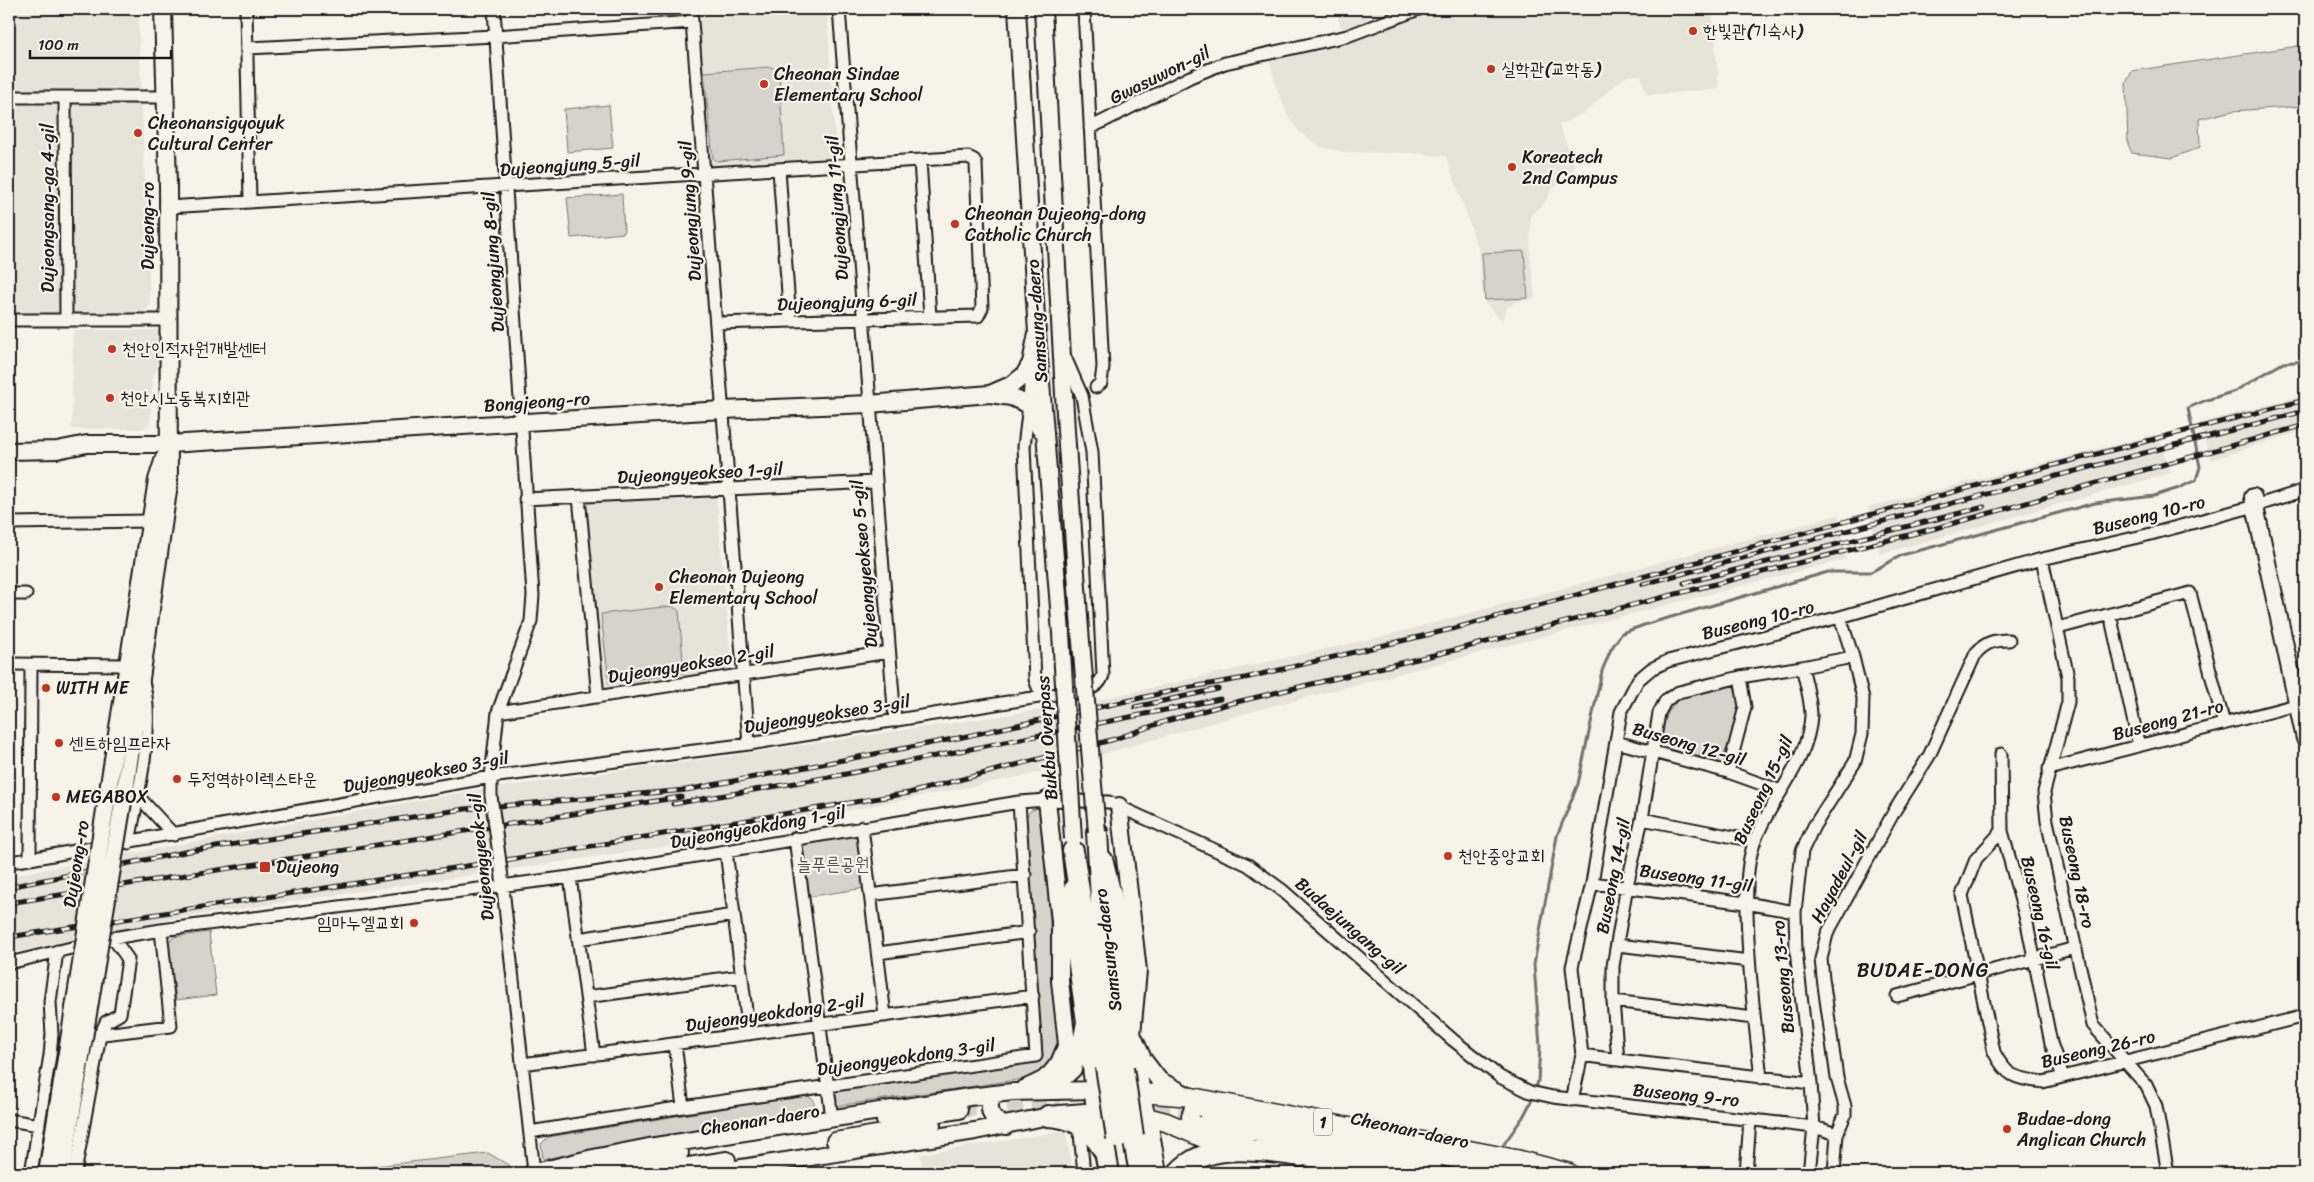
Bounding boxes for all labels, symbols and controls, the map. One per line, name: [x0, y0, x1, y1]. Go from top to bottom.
place label: 한빛관(기숙사): [1703, 15, 1804, 47]
marker: 한빛관(기숙사): [1687, 25, 1699, 37]
scale bar: [30, 28, 171, 60]
text: 100 m: [38, 32, 79, 58]
street label: Gwasuwon-gil: [1104, 36, 1217, 113]
place label: 실학관(교학동): [1501, 53, 1602, 85]
place label: Cheonan Sindae Elementary School: [774, 58, 923, 111]
marker: 실학관(교학동): [1485, 63, 1497, 75]
marker: Cheonan Sindae Elementary School: [758, 78, 770, 90]
place label: Cheonansigyoyuk Cultural Center: [148, 107, 285, 160]
street label: Dujeongsang-ga 4-gil: [32, 122, 64, 293]
marker: Cheonansigyoyuk Cultural Center: [132, 127, 144, 139]
street label: Dujeongjung 11-gil: [816, 134, 858, 282]
street label: Dujeongjung 9-gil: [669, 139, 711, 282]
place label: Koreatech 2nd Campus: [1522, 141, 1618, 194]
street label: Dujeongjung 5-gil: [499, 144, 642, 186]
marker: Koreatech 2nd Campus: [1506, 161, 1518, 173]
street label: Dujeong-ro: [132, 182, 164, 270]
street label: Dujeongjung 8-gil: [472, 190, 514, 333]
place label: Cheonan Dujeong-dong Catholic Church: [965, 198, 1146, 251]
marker: Cheonan Dujeong-dong Catholic Church: [949, 218, 961, 230]
street label: Samsung-daero: [1017, 258, 1057, 384]
street label: Dujeongjung 6-gil: [777, 284, 918, 320]
place label: 천안인적자원개발센터: [122, 333, 267, 365]
marker: 천안인적자원개발센터: [106, 343, 118, 355]
place label: 천안시노동복지회관: [120, 382, 250, 414]
street label: Bongjeong-ro: [483, 382, 591, 422]
marker: 천안시노동복지회관: [104, 392, 116, 404]
street label: Dujeongyeokseo 1-gil: [616, 453, 784, 493]
street label: Dujeongyeokseo 5-gil: [841, 478, 887, 650]
street label: Buseong 10-ro: [2089, 486, 2209, 544]
place label: Cheonan Dujeong Elementary School: [669, 561, 818, 614]
marker: Cheonan Dujeong Elementary School: [653, 581, 665, 593]
street label: Buseong 10-ro: [1698, 591, 1818, 649]
street label: Dujeongyeokseo 2-gil: [605, 635, 777, 693]
place label: WITH ME: [56, 672, 130, 704]
street label: Bukbu Overpass: [1027, 674, 1067, 801]
marker: WITH ME: [40, 682, 52, 694]
street label: Dujeongyeokseo 3-gil: [742, 685, 913, 743]
street label: Buseong 21-ro: [2109, 690, 2227, 750]
street label: Buseong 12-gil: [1629, 713, 1750, 776]
place label: 센트하임프라자: [69, 727, 171, 759]
street label: Buseong 15-gil: [1724, 729, 1803, 850]
marker: 센트하임프라자: [53, 737, 65, 749]
street label: Dujeongyeokseo 3-gil: [341, 742, 512, 802]
place label: 두정역하이렉스타운: [187, 763, 317, 795]
marker: 두정역하이렉스타운: [171, 773, 183, 785]
place label: MEGABOX: [66, 781, 149, 813]
marker: MEGABOX: [50, 791, 62, 803]
street label: Dujeongyeok-gil: [458, 791, 504, 922]
street label: Dujeongyeokdong 1-gil: [668, 796, 849, 858]
street label: Buseong 18-ro: [2049, 813, 2105, 931]
street label: Buseong 14-gil: [1586, 814, 1640, 937]
street label: Dujeong-ro: [53, 818, 99, 910]
street label: Hayadeul-gil: [1801, 824, 1877, 929]
place label: 천안중앙교회: [1458, 840, 1545, 872]
park label: 늘푸른공원: [797, 848, 869, 880]
marker: 천안중앙교회: [1442, 850, 1454, 862]
place label: Dujeong: [276, 851, 339, 883]
street label: Buseong 16-gil: [2011, 853, 2069, 974]
street label: Buseong 11-gil: [1637, 854, 1755, 902]
marker: Dujeong: [258, 860, 272, 874]
street label: Budaejungang-gil: [1287, 869, 1413, 984]
street label: Samsung-daero: [1085, 887, 1131, 1013]
place label: 임마누엘교회: [317, 907, 404, 939]
marker: 임마누엘교회: [408, 917, 420, 929]
street label: Buseong 13-ro: [1762, 919, 1804, 1035]
district label: BUDAE-DONG: [1857, 953, 1989, 988]
street label: Dujeongyeokdong 2-gil: [683, 984, 867, 1041]
street label: Buseong 26-ro: [2038, 1020, 2158, 1078]
street label: Dujeongyeokdong 3-gil: [815, 1029, 998, 1085]
street label: Buseong 9-ro: [1631, 1074, 1741, 1116]
street label: Cheonan-daero: [698, 1095, 822, 1145]
street label: Cheonan-daero: [1348, 1102, 1472, 1158]
place label: Budae-dong Anglican Church: [2016, 1103, 2146, 1156]
road number: 1: [1314, 1108, 1332, 1136]
marker: Budae-dong Anglican Church: [2001, 1123, 2013, 1135]

